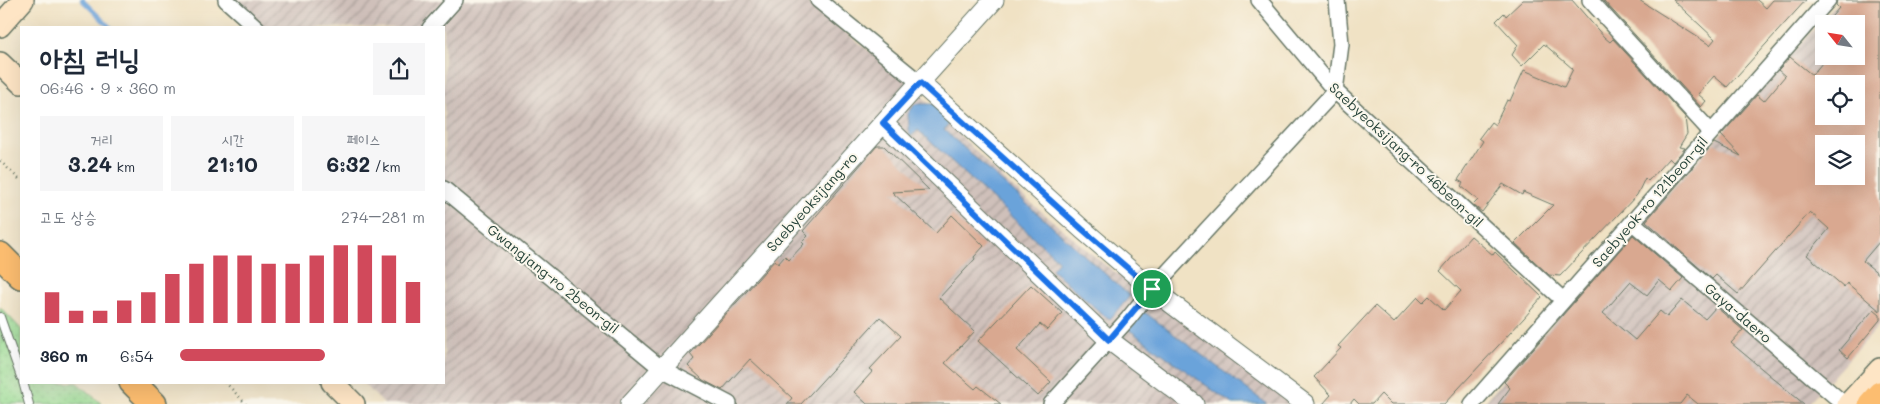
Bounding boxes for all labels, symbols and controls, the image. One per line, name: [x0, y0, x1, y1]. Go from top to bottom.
north arrow: [1815, 15, 1865, 65]
map controls: [1815, 15, 1865, 185]
text: 아침 러닝: [40, 40, 140, 76]
button: share: [373, 43, 425, 95]
button: locate: [1815, 75, 1865, 125]
text: 06:46 · 9 × 360 m: [40, 77, 176, 98]
street label: Saebyeoksijang-ro 46beon-gil: [1325, 78, 1487, 231]
text: 거리: [90, 130, 113, 149]
text: 시간: [221, 130, 244, 149]
text: 페이스: [347, 130, 380, 149]
street label: Saebyeok-ro 121beon-gil: [1588, 132, 1712, 271]
button: layers: [1815, 135, 1865, 185]
street label: Saebyeoksijang-ro: [762, 148, 861, 255]
text: 3.24: [68, 150, 112, 177]
text: 21:10: [207, 150, 258, 177]
text: 6:32: [326, 150, 370, 177]
text: km: [112, 157, 135, 176]
text: /km: [370, 157, 401, 176]
text: 고도 상승: [40, 206, 97, 227]
text: 274–281 m: [341, 206, 425, 227]
street label: Gwangjang-ro 2beon-gil: [484, 220, 623, 338]
pin: [1131, 268, 1173, 310]
icon: arrive: [1138, 275, 1166, 303]
street label: Gaya-daero: [1701, 278, 1776, 347]
text: 360 m: [40, 345, 88, 366]
text: 6:54: [120, 345, 153, 366]

